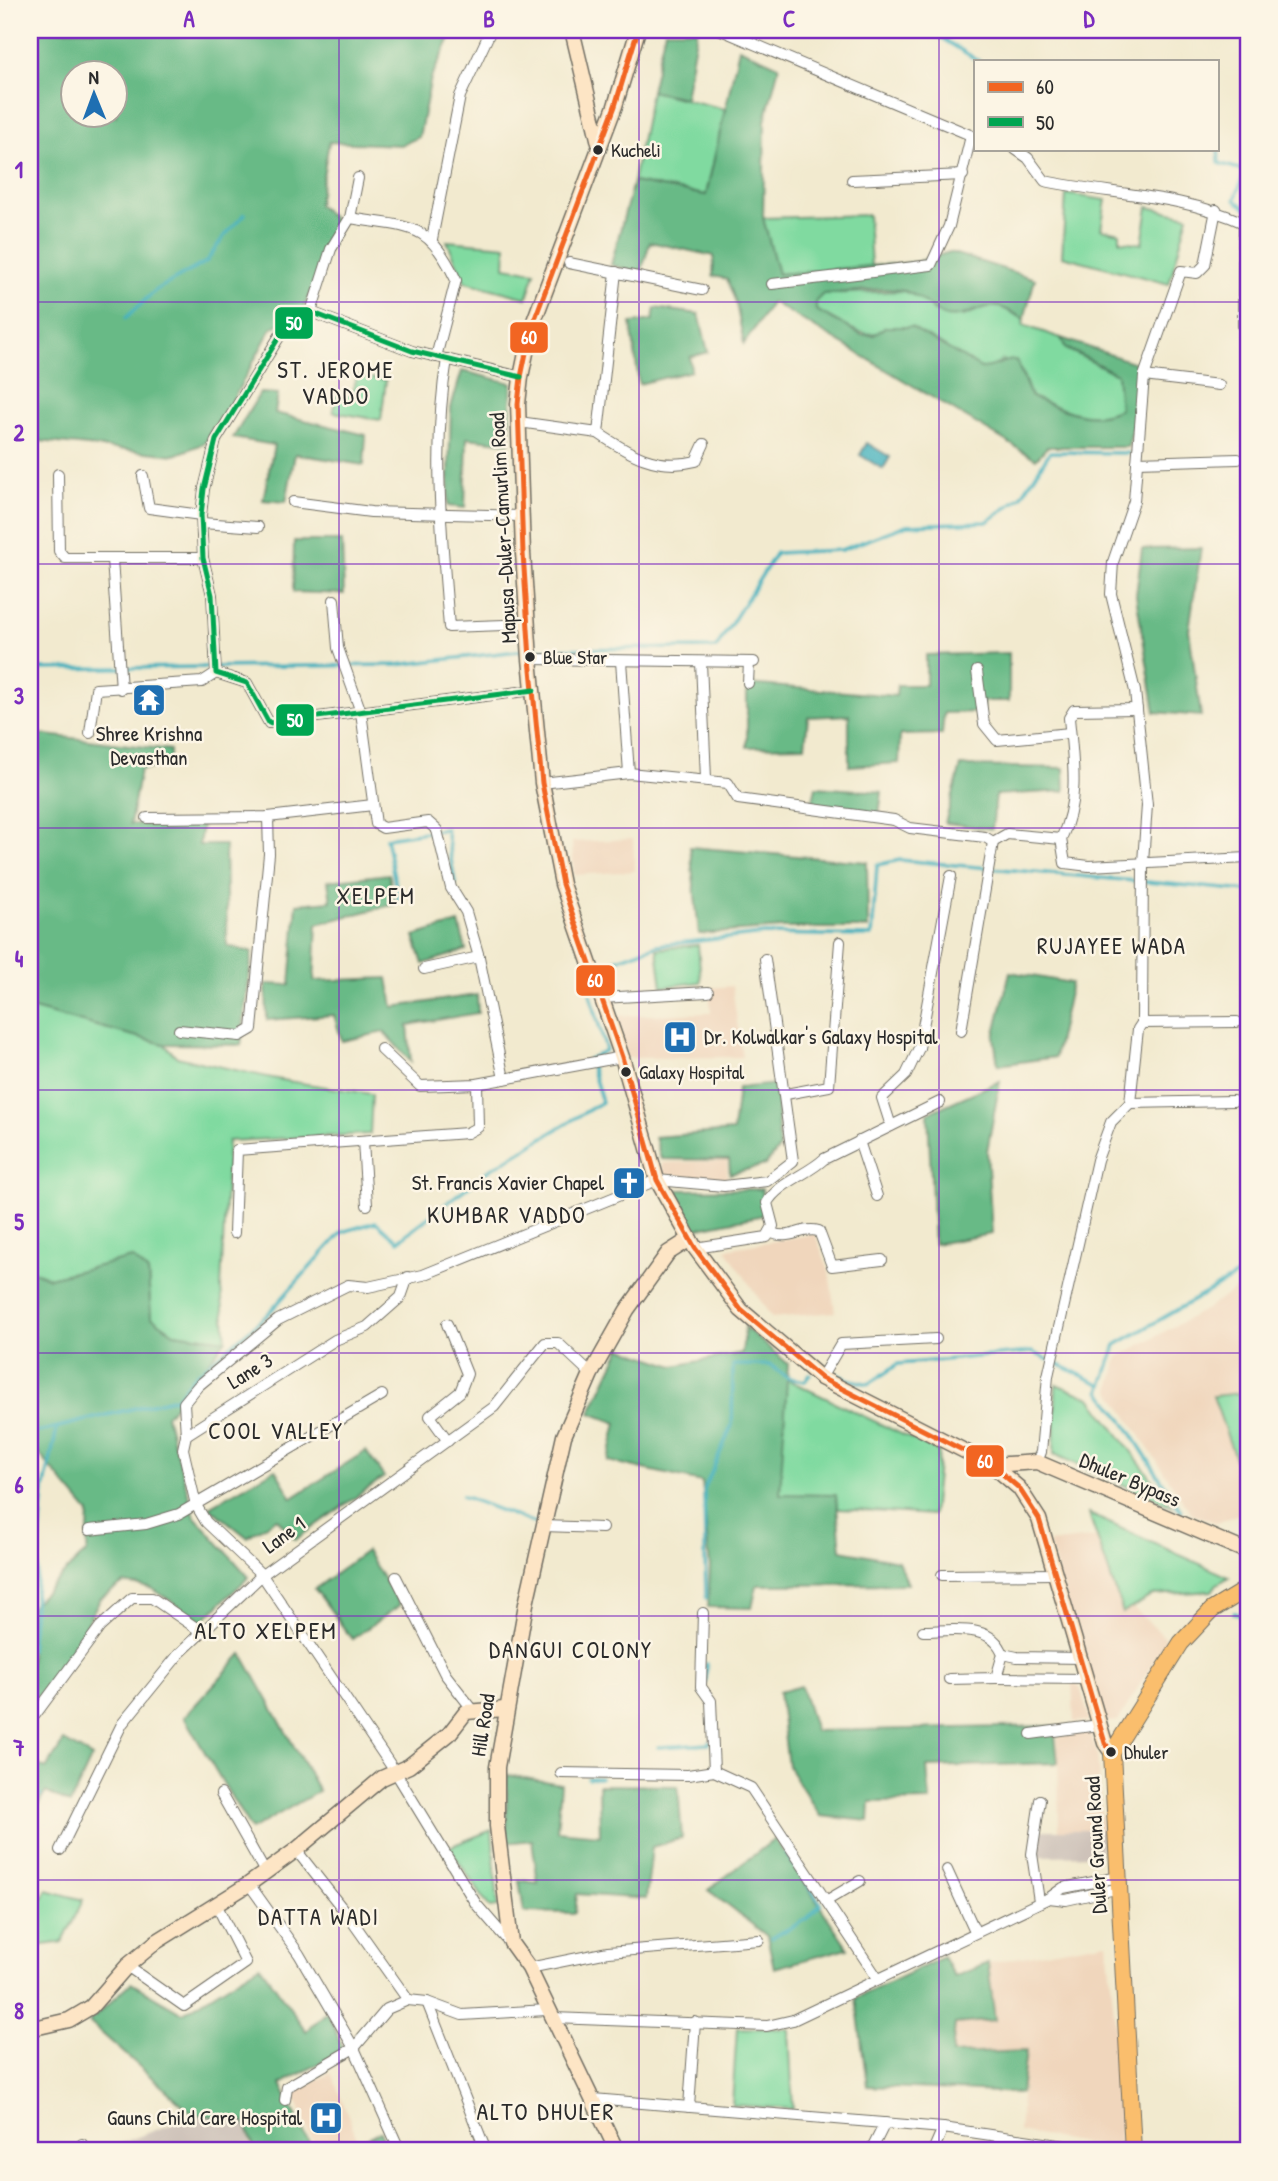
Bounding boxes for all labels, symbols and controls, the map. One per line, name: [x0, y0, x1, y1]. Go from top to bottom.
text: A: [183, 3, 195, 34]
text: B: [483, 3, 495, 34]
text: C: [783, 3, 795, 34]
text: D: [1084, 3, 1096, 34]
north arrow: [60, 60, 130, 130]
legend: [974, 60, 1218, 150]
text: N: [88, 64, 99, 90]
text: 60: [1036, 72, 1054, 101]
text: 50: [1036, 108, 1054, 137]
place label: Kucheli: [611, 137, 661, 163]
marker: Kucheli: [591, 143, 605, 157]
text: 1: [15, 154, 23, 185]
line badge: 50: [274, 306, 314, 340]
text: 50: [286, 310, 303, 336]
line badge: 60: [509, 321, 549, 354]
text: 60: [521, 324, 538, 350]
district label: ST. JEROME VADDO: [277, 354, 395, 411]
street label: Mapusa -Duler-Camurlim Road: [482, 412, 523, 644]
text: 2: [14, 417, 25, 448]
place label: Blue Star: [543, 644, 608, 670]
marker: Blue Star: [523, 650, 537, 664]
text: 3: [14, 680, 24, 711]
temple icon: Shree Krishna Devasthan: [130, 681, 168, 719]
line badge: 50: [275, 703, 315, 737]
text: 50: [287, 707, 304, 733]
place label: Shree Krishna Devasthan: [96, 719, 202, 772]
district label: XELPEM: [336, 880, 416, 911]
district label: RUJAYEE WADA: [1037, 930, 1187, 961]
text: 4: [15, 943, 24, 974]
line badge: 60: [575, 964, 616, 997]
text: 60: [587, 967, 604, 993]
hospital icon: Dr. Kolwalkar's Galaxy Hospital: [661, 1018, 699, 1056]
place label: Dr. Kolwalkar's Galaxy Hospital: [704, 1022, 938, 1051]
place label: Galaxy Hospital: [639, 1059, 745, 1085]
marker: Galaxy Hospital: [619, 1065, 633, 1079]
church icon: St. Francis Xavier Chapel: [610, 1164, 648, 1202]
place label: St. Francis Xavier Chapel: [412, 1168, 604, 1197]
district label: KUMBAR VADDO: [427, 1199, 587, 1230]
text: 5: [14, 1206, 24, 1237]
street label: Lane 3: [222, 1346, 278, 1396]
district label: COOL VALLEY: [208, 1415, 344, 1446]
line badge: 60: [965, 1444, 1005, 1478]
street label: Dhuler Bypass: [1075, 1445, 1185, 1514]
text: 60: [977, 1448, 994, 1474]
text: 6: [14, 1469, 24, 1500]
street label: Lane 1: [256, 1509, 311, 1560]
district label: ALTO XELPEM: [194, 1614, 338, 1646]
district label: DANGUI COLONY: [489, 1634, 653, 1665]
street label: Hill Road: [463, 1692, 502, 1758]
text: 7: [12, 1732, 25, 1763]
place label: Dhuler: [1124, 1739, 1169, 1765]
marker: Dhuler: [1104, 1745, 1118, 1759]
street label: Duler Ground Road: [1077, 1776, 1114, 1914]
district label: DATTA WADI: [258, 1901, 380, 1932]
text: 8: [14, 1995, 24, 2026]
district label: ALTO DHULER: [477, 2095, 616, 2127]
hospital icon: Gauns Child Care Hospital: [307, 2099, 345, 2137]
place label: Gauns Child Care Hospital: [107, 2103, 302, 2132]

